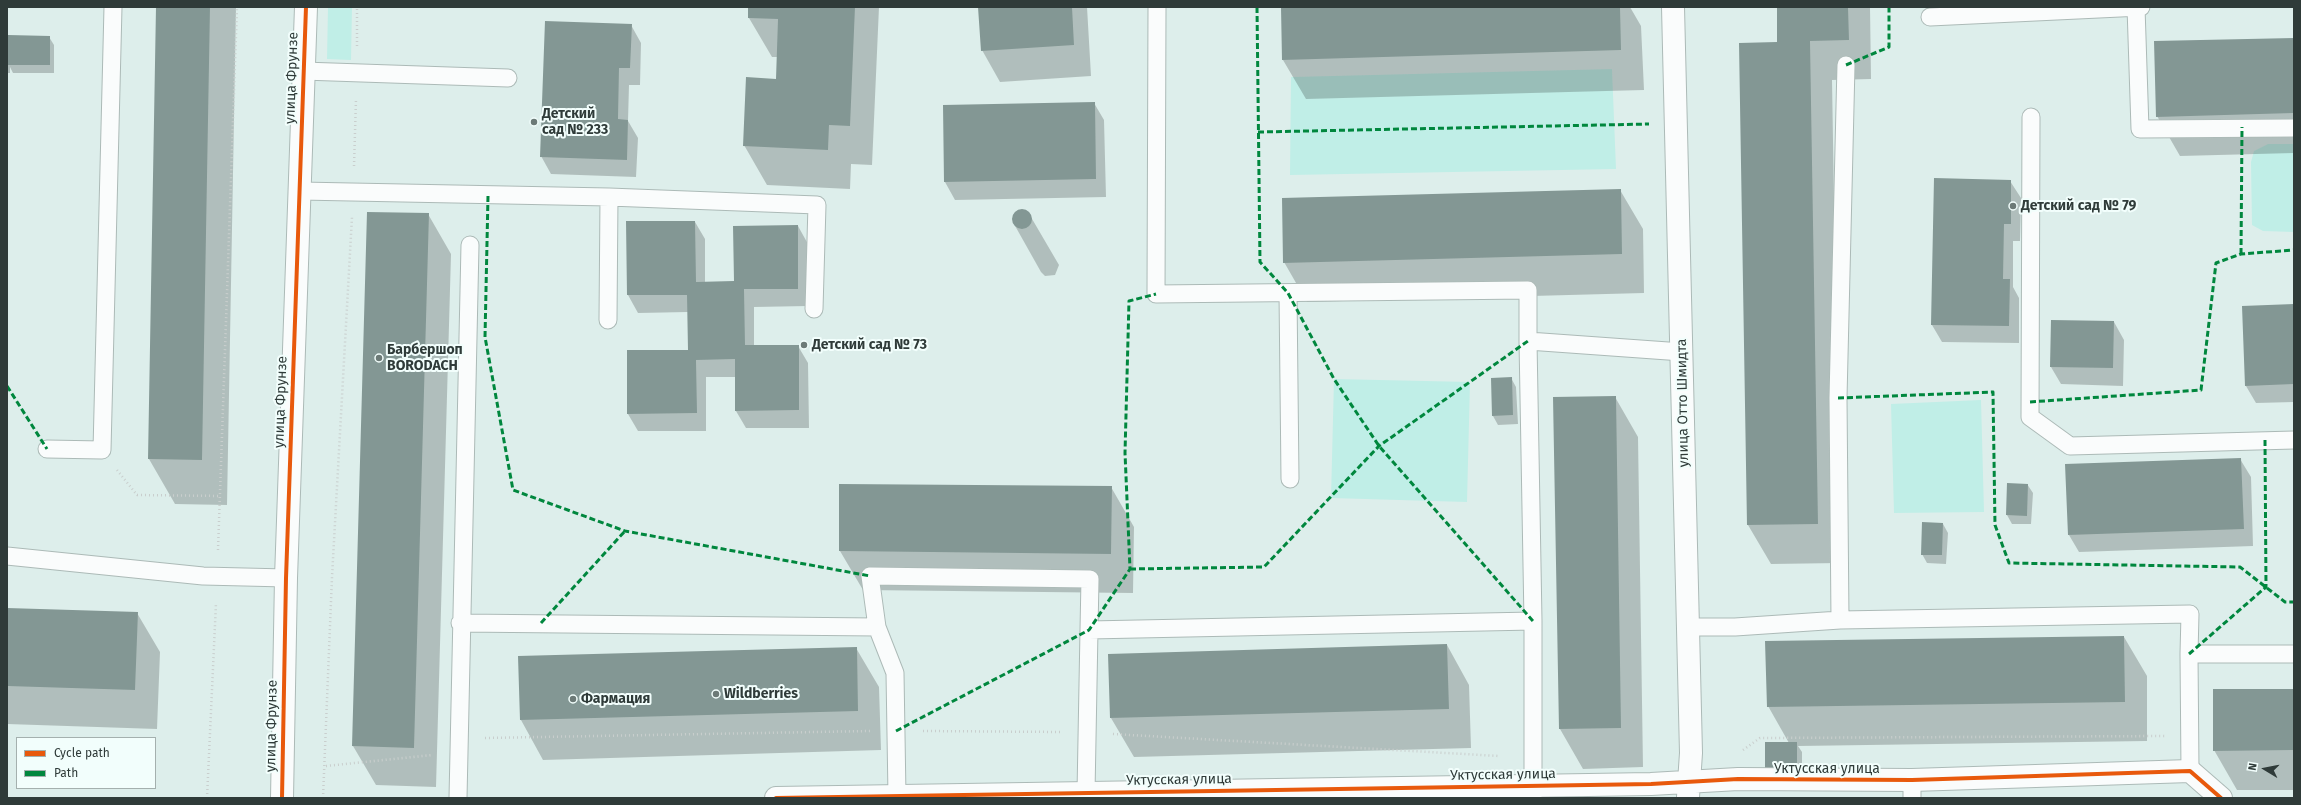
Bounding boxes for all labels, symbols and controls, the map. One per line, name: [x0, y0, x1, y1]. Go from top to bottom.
street label: улица Фрунзе: [282, 32, 302, 124]
place label: Детский сад № 233: [542, 106, 608, 138]
marker: Детский сад № 233: [529, 117, 539, 127]
place label: Детский сад № 79: [2021, 198, 2136, 214]
marker: Детский сад № 79: [2008, 201, 2018, 211]
place label: Детский сад № 73: [812, 337, 927, 353]
street label: улица Отто Шмидта: [1673, 339, 1693, 467]
marker: Детский сад № 73: [799, 340, 809, 350]
place label: Барбершоп BORODACH: [387, 342, 463, 374]
marker: Барбершоп BORODACH: [374, 353, 384, 363]
street label: улица Фрунзе: [271, 356, 291, 448]
street label: улица Фрунзе: [263, 680, 281, 772]
place label: Wildberries: [724, 686, 798, 702]
marker: Wildberries: [711, 689, 721, 699]
place label: Фармация: [581, 691, 650, 707]
marker: Фармация: [568, 694, 578, 704]
legend: [16, 737, 156, 789]
text: Cycle path: [54, 746, 110, 760]
north arrow: [2245, 749, 2285, 789]
street label: Уктусская улица: [1774, 761, 1880, 777]
text: N: [2246, 762, 2260, 772]
text: Path: [54, 766, 78, 780]
street label: Уктусская улица: [1450, 766, 1556, 784]
street label: Уктусская улица: [1126, 771, 1232, 789]

